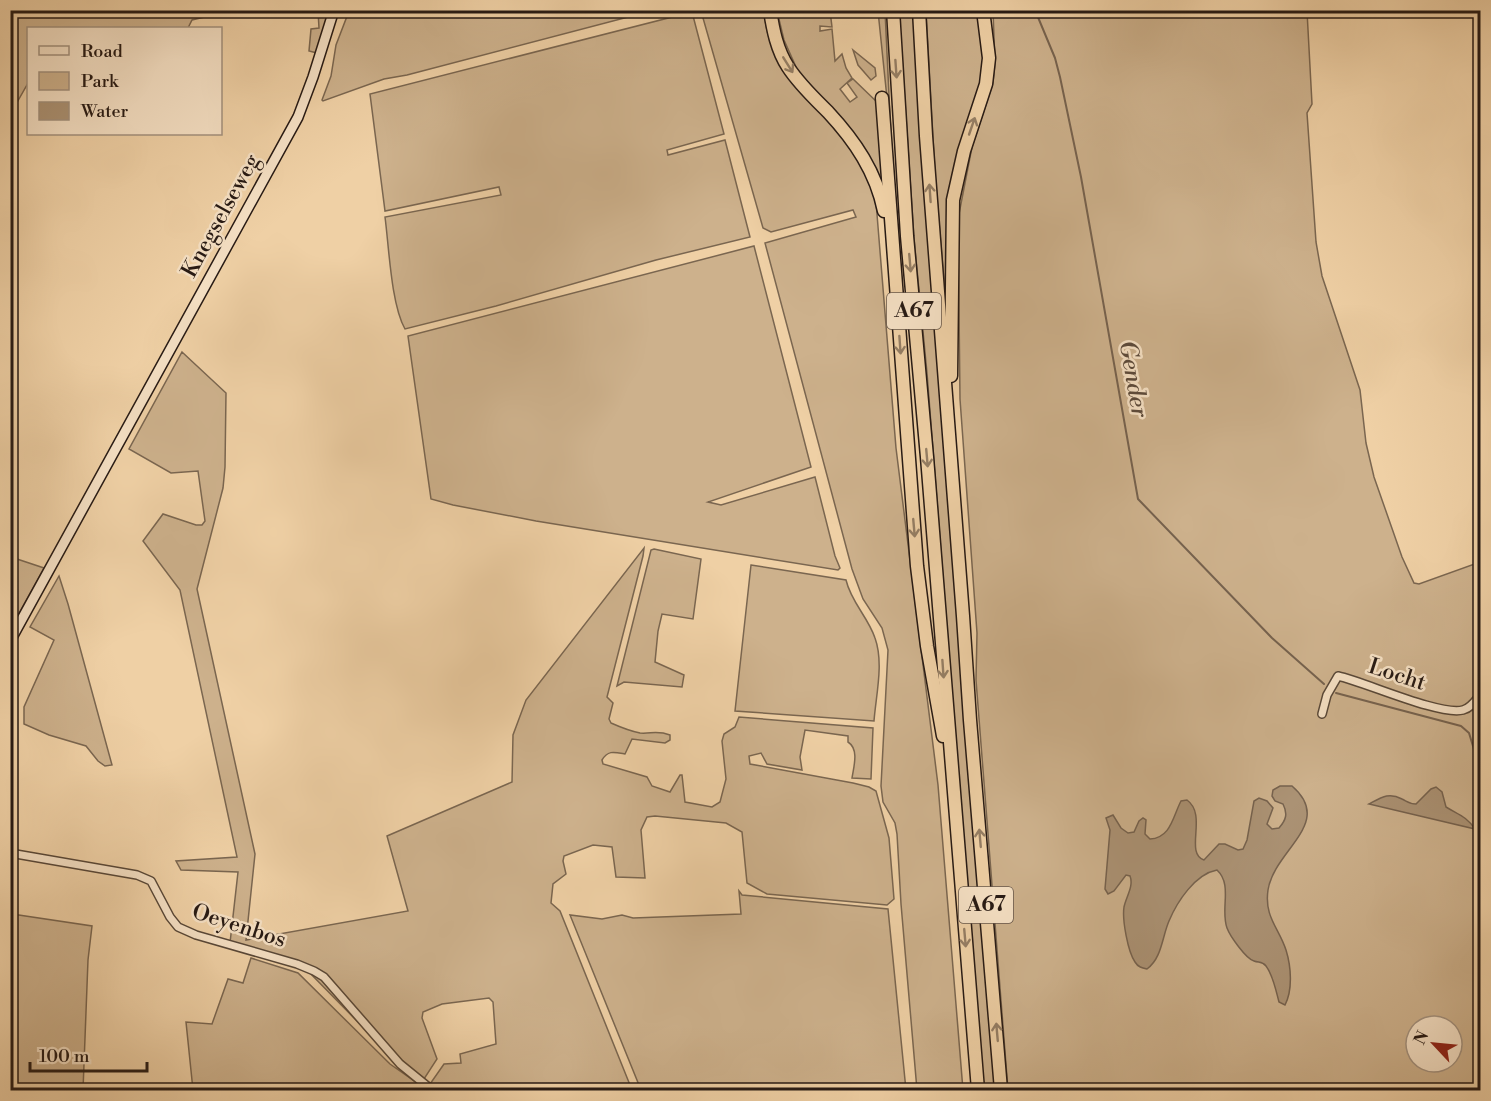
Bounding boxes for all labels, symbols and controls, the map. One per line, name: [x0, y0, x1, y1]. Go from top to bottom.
legend: [27, 27, 222, 135]
text: Road: [81, 40, 124, 63]
one-way arrow: [781, 57, 794, 74]
one-way arrow: [891, 58, 902, 78]
text: Park: [81, 70, 120, 93]
text: Water: [80, 100, 129, 123]
one-way arrow: [968, 118, 979, 136]
street label: Knegselseweg: [176, 149, 266, 283]
one-way arrow: [924, 184, 935, 204]
one-way arrow: [905, 253, 916, 273]
road number: A67: [887, 293, 941, 329]
one-way arrow: [895, 335, 906, 354]
water label: Gender: [1112, 338, 1155, 421]
one-way arrow: [922, 447, 933, 467]
one-way arrow: [909, 518, 920, 538]
street label: Locht: [1365, 653, 1429, 697]
one-way arrow: [938, 658, 949, 678]
one-way arrow: [974, 828, 985, 848]
road number: A67: [959, 887, 1013, 923]
street label: Oeyenbos: [189, 898, 289, 954]
one-way arrow: [960, 927, 971, 947]
north arrow: [1404, 1014, 1464, 1074]
one-way arrow: [991, 1023, 1002, 1043]
text: N: [1410, 1027, 1433, 1048]
scale bar: [30, 1035, 147, 1073]
text: 100 m: [39, 1045, 90, 1068]

